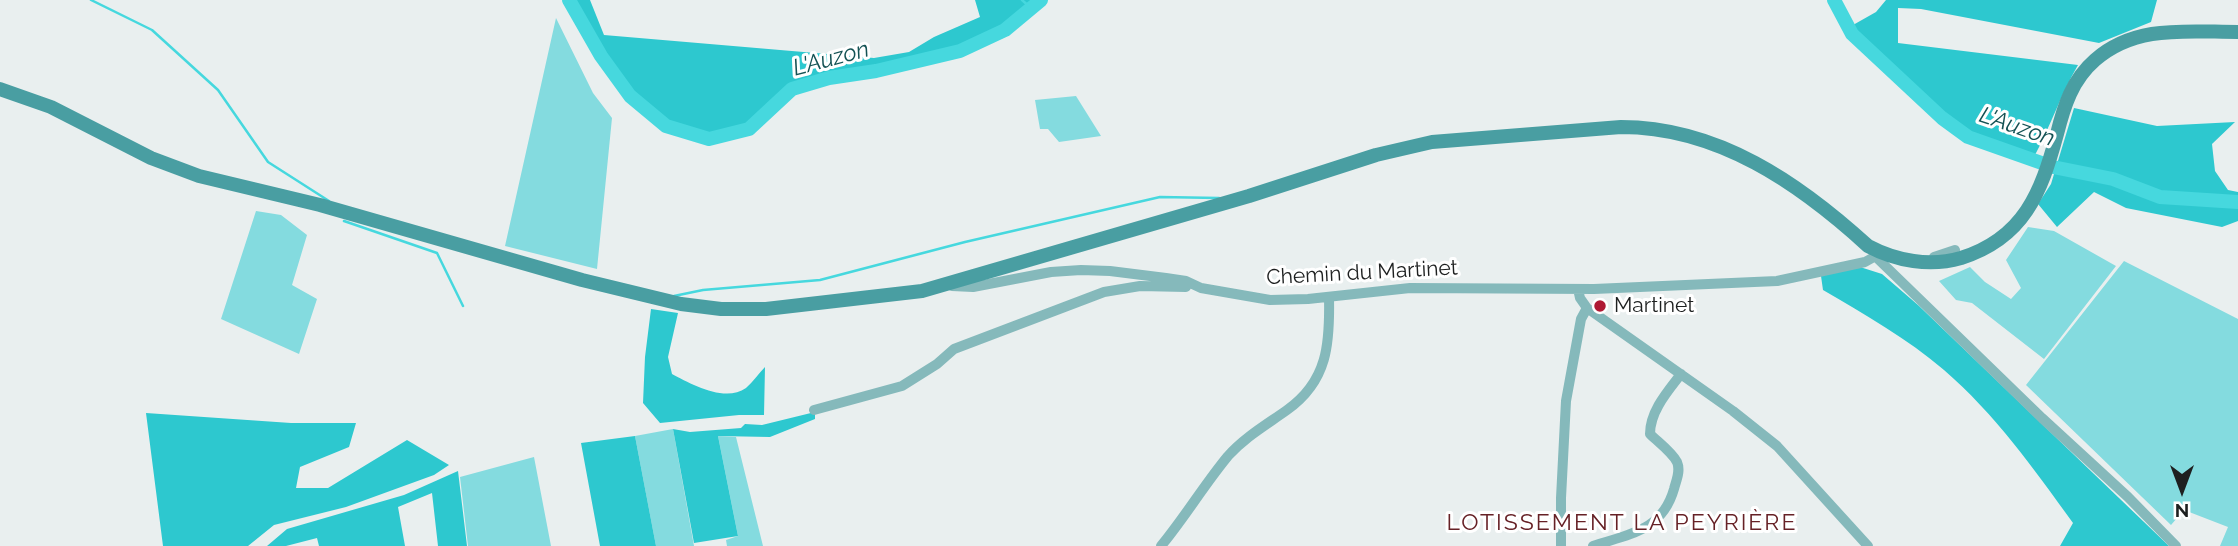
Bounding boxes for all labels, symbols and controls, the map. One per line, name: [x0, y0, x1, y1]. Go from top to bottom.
water label: L'Auzon: [790, 36, 872, 82]
water label: L'Auzon: [1976, 101, 2058, 153]
street label: Chemin du Martinet: [1266, 255, 1458, 291]
place label: Martinet: [1614, 293, 1694, 319]
marker: Martinet: [1592, 298, 1608, 314]
north arrow: [2147, 455, 2217, 525]
text: N: [2175, 500, 2189, 522]
district label: LOTISSEMENT LA PEYRIÈRE: [1449, 509, 1795, 537]

